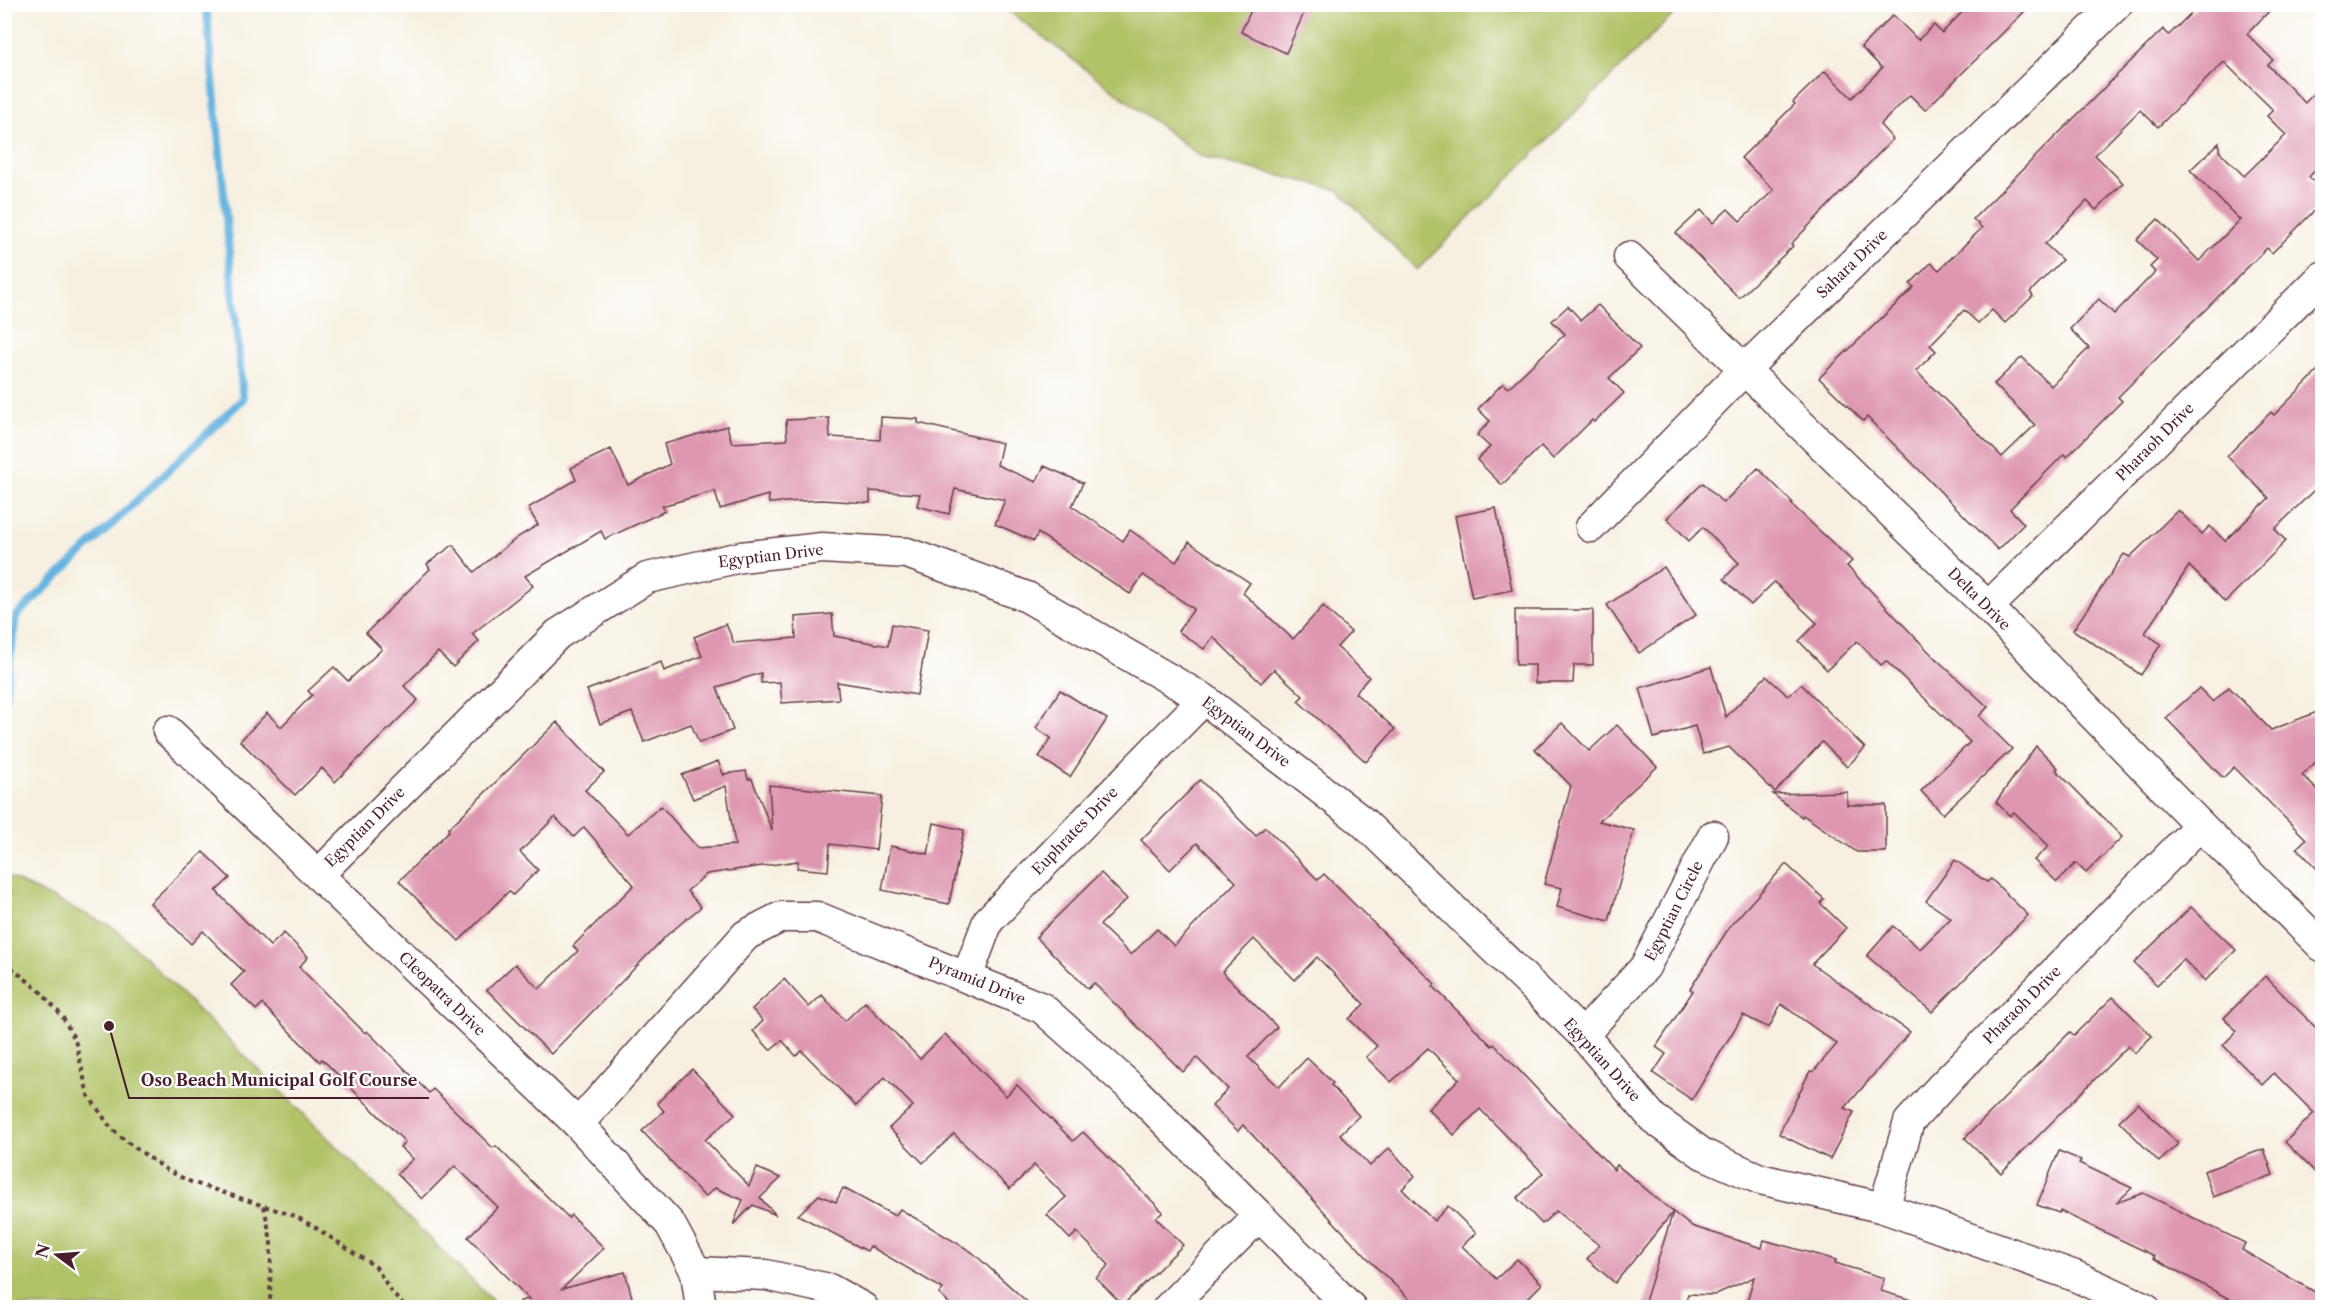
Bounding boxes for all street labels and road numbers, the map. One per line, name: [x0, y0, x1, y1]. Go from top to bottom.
street label: Sahara Drive: [1812, 225, 1891, 302]
street label: Pharaoh Drive: [2112, 399, 2198, 485]
street label: Egyptian Drive: [717, 540, 825, 571]
street label: Delta Drive: [1944, 563, 2015, 634]
street label: Egyptian Drive: [1198, 692, 1294, 771]
street label: Egyptian Drive: [320, 782, 409, 871]
street label: Euphrates Drive: [1028, 782, 1122, 879]
street label: Egyptian Circle: [1640, 857, 1707, 964]
street label: Cleopatra Drive: [395, 948, 490, 1040]
street label: Pyramid Drive: [926, 952, 1029, 1009]
street label: Pharaoh Drive: [1979, 962, 2065, 1048]
street label: Egyptian Drive: [1560, 1014, 1645, 1105]

